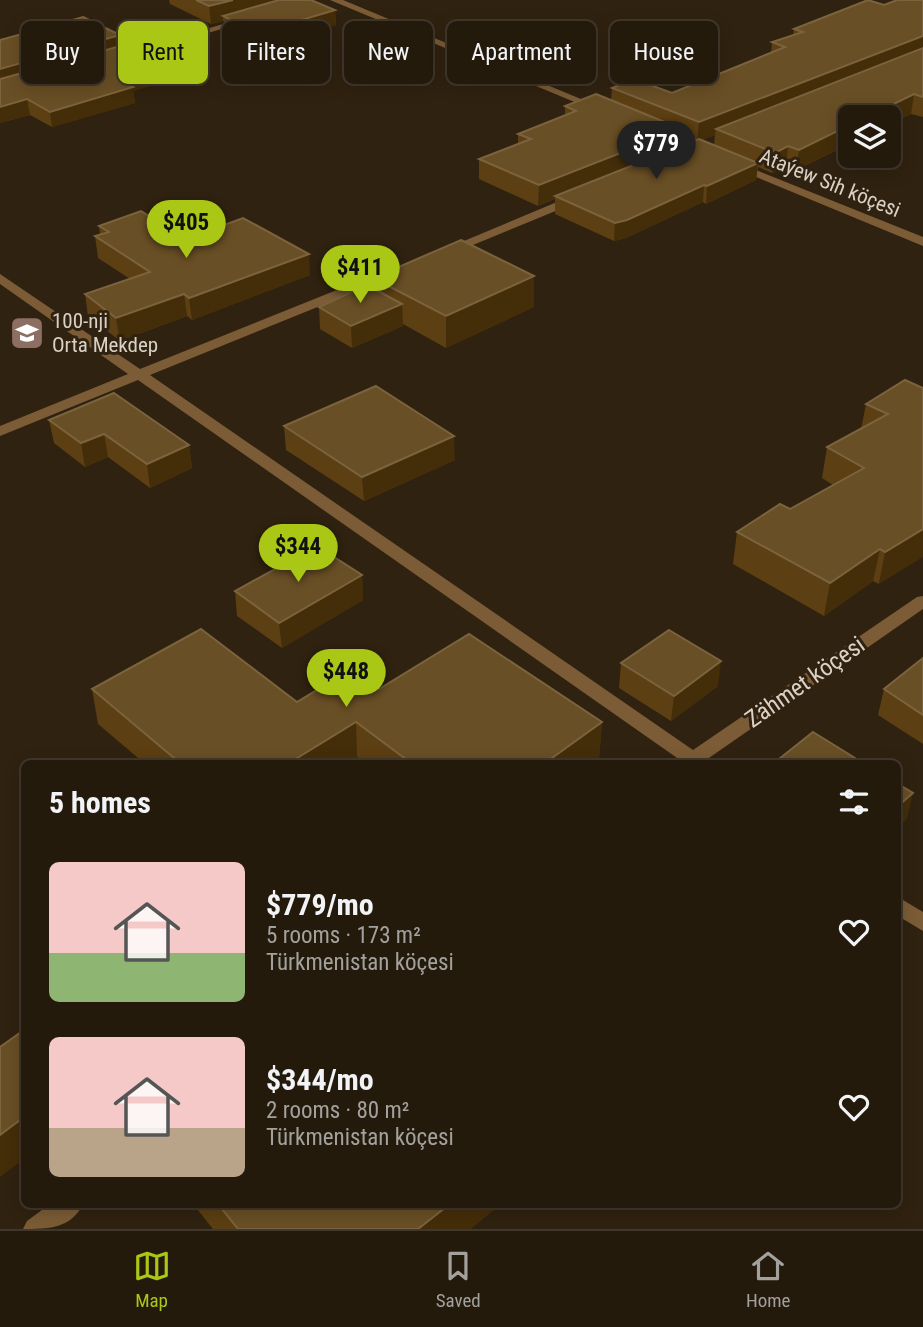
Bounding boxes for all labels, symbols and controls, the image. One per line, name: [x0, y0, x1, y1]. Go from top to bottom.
chip: Buy: [21, 21, 104, 84]
chip: Rent: [118, 21, 208, 84]
chip: Filters: [222, 21, 330, 84]
chip: New: [344, 21, 433, 84]
chip: Apartment: [447, 21, 596, 84]
chip: House: [610, 21, 718, 84]
map controls: [838, 105, 901, 168]
button: layers: [838, 105, 901, 168]
pin: $779: [615, 122, 697, 181]
text: $779: [633, 130, 679, 157]
street label: Ataýew Sih köçesi: [756, 144, 904, 222]
pin: $405: [145, 201, 227, 260]
text: $405: [163, 209, 209, 236]
pin: $411: [319, 246, 401, 305]
text: $411: [337, 254, 383, 281]
place label: 100-nji Orta Mekdep: [52, 309, 158, 357]
school or university icon: 100-nji Orta Mekdep: [8, 314, 46, 352]
pin: $344: [257, 524, 339, 584]
text: $344: [275, 533, 321, 560]
street label: Zähmet köçesi: [740, 631, 870, 733]
pin: $448: [305, 650, 387, 709]
text: $448: [323, 658, 369, 685]
icon: filters: [835, 783, 873, 821]
text: 5 homes: [49, 785, 151, 820]
text: $779/mo: [266, 887, 374, 922]
icon: home: [105, 890, 189, 974]
icon: heart: [835, 913, 873, 951]
text: 5 rooms · 173 m²: [266, 922, 421, 949]
text: Türkmenistan köçesi: [266, 949, 454, 976]
text: $344/mo: [266, 1062, 374, 1097]
icon: home: [105, 1065, 189, 1149]
icon: heart: [835, 1088, 873, 1126]
text: 2 rooms · 80 m²: [266, 1097, 409, 1124]
text: Türkmenistan köçesi: [266, 1124, 454, 1151]
tab: Map: [133, 1247, 171, 1312]
tab: Saved: [436, 1247, 481, 1312]
tab: Home: [746, 1247, 790, 1312]

